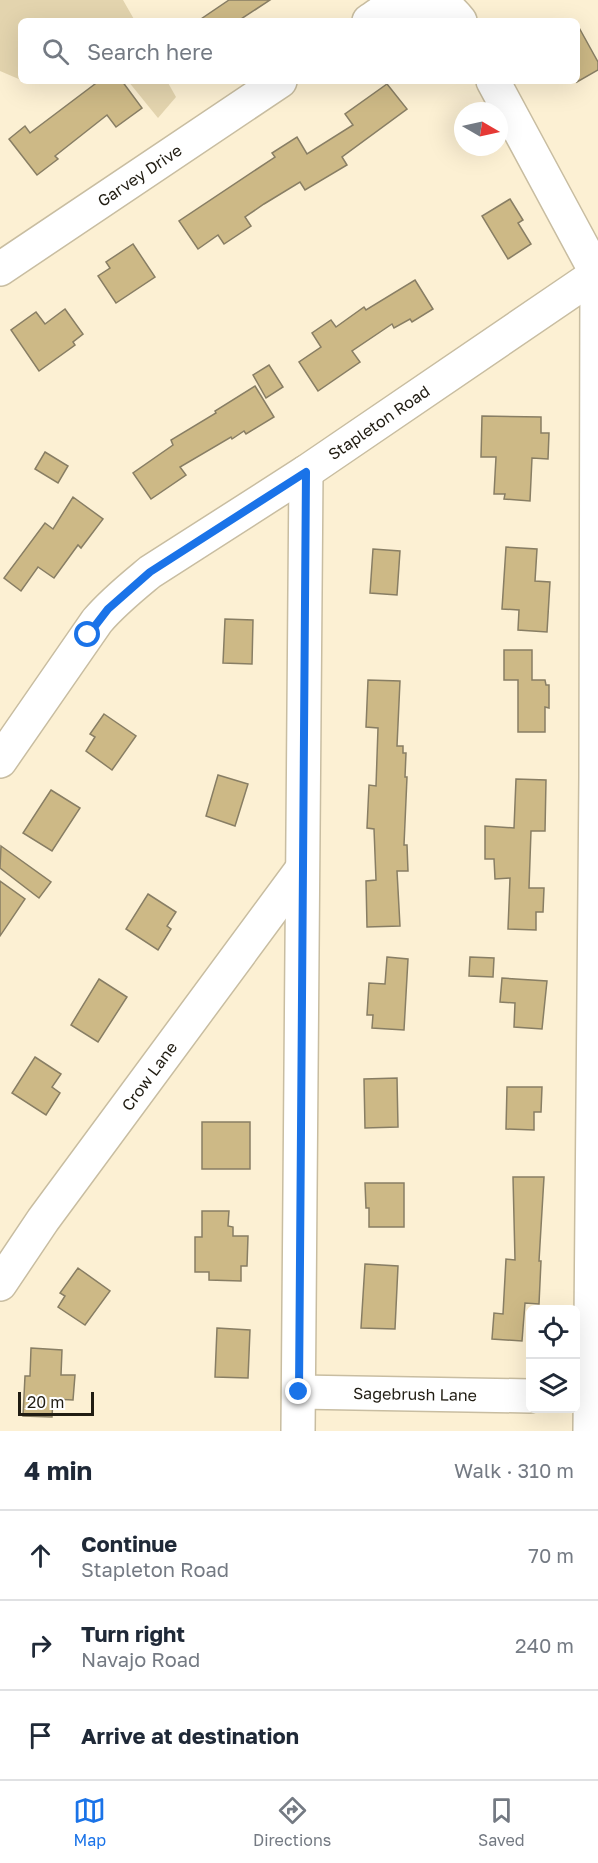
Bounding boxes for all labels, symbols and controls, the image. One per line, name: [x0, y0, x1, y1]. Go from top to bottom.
search box: [18, 18, 580, 84]
icon: search: [39, 35, 72, 68]
text: Search here: [87, 38, 213, 65]
north arrow: [454, 102, 508, 156]
street label: Garvey Drive: [94, 140, 185, 211]
street label: Stapleton Road: [324, 381, 433, 464]
route start: [74, 621, 100, 647]
street label: Crow Lane: [117, 1038, 181, 1115]
map controls: [526, 1305, 580, 1413]
button: locate: [526, 1305, 580, 1359]
button: layers: [526, 1359, 580, 1413]
route end: [285, 1378, 311, 1404]
street label: Sagebrush Lane: [353, 1383, 477, 1405]
scale bar: [18, 1389, 94, 1416]
text: 20 m: [27, 1392, 64, 1412]
text: 4 min: [24, 1455, 92, 1486]
text: Walk · 310 m: [454, 1458, 574, 1482]
text: Continue: [81, 1530, 177, 1557]
icon: ahead: [24, 1539, 57, 1572]
text: 70 m: [528, 1543, 574, 1567]
text: Stapleton Road: [81, 1557, 229, 1581]
text: Turn right: [81, 1620, 185, 1647]
icon: right: [24, 1629, 57, 1662]
text: 240 m: [515, 1633, 574, 1657]
text: Navajo Road: [81, 1647, 200, 1671]
icon: arrive: [24, 1719, 57, 1752]
text: Arrive at destination: [81, 1722, 299, 1749]
tab: Map: [73, 1794, 106, 1850]
tab: Directions: [253, 1794, 331, 1850]
tab: Saved: [478, 1794, 525, 1850]

